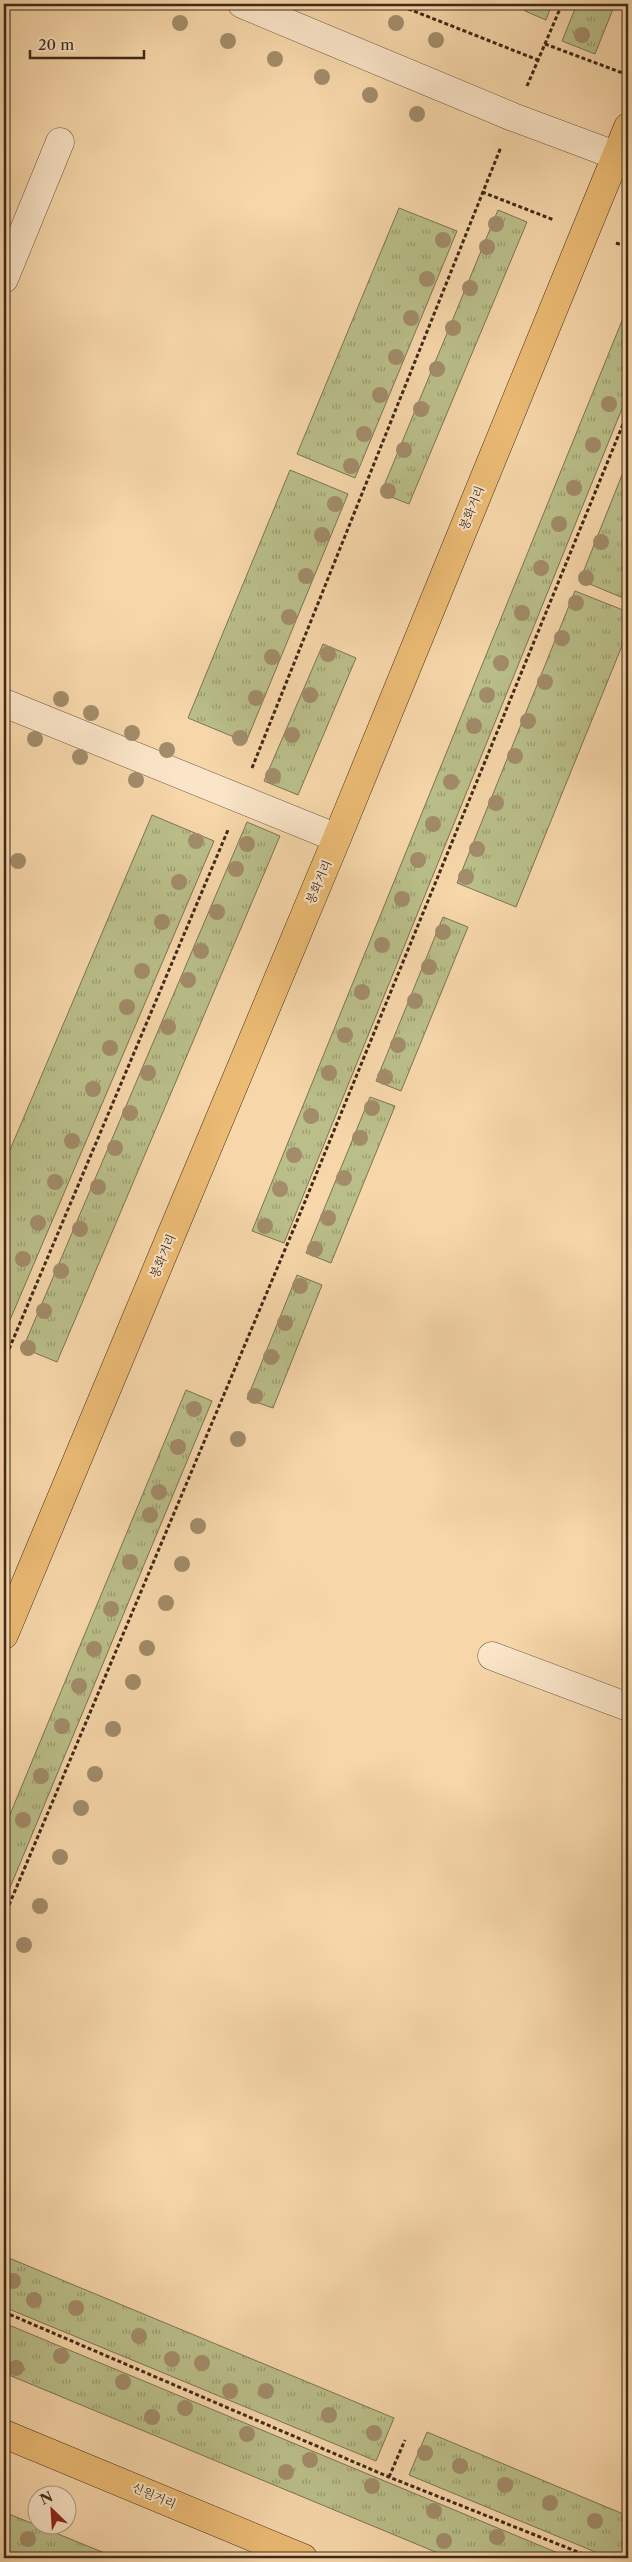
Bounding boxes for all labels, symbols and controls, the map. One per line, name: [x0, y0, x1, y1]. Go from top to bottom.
scale bar: [30, 28, 144, 60]
text: 20 m: [38, 35, 74, 54]
street label: 봉화거리: [456, 484, 487, 532]
street label: 봉화거리: [303, 858, 335, 906]
street label: 봉화거리: [147, 1232, 179, 1280]
street label: 신원거리: [130, 2480, 178, 2512]
north arrow: [28, 2484, 78, 2534]
text: N: [37, 2487, 56, 2509]

